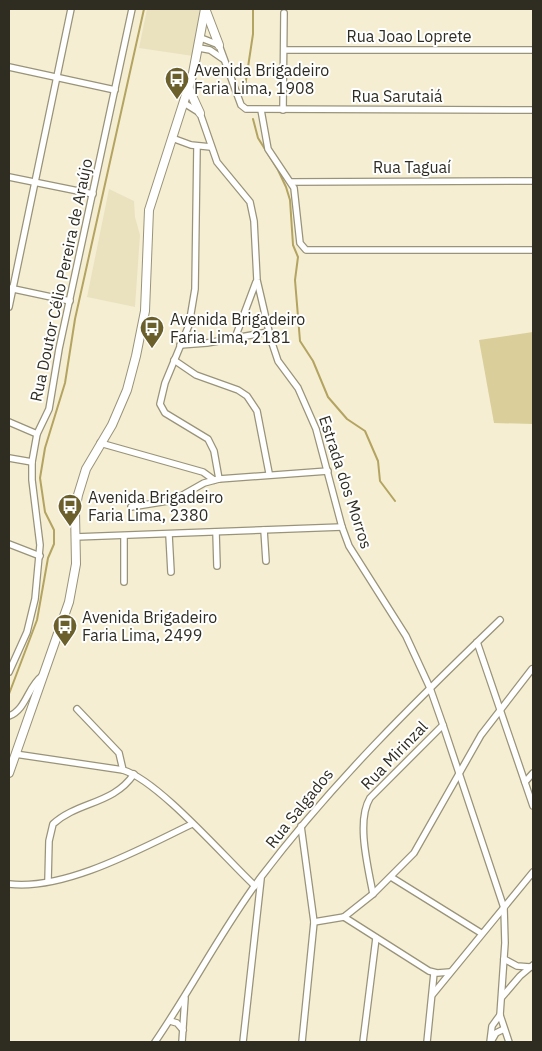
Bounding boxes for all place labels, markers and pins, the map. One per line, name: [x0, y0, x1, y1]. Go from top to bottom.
place label: Avenida Brigadeiro Faria Lima, 1908: [194, 60, 329, 98]
bus stop icon: Avenida Brigadeiro Faria Lima, 1908: [164, 66, 190, 100]
place label: Avenida Brigadeiro Faria Lima, 2181: [170, 309, 305, 347]
bus stop icon: Avenida Brigadeiro Faria Lima, 2181: [139, 315, 165, 349]
place label: Avenida Brigadeiro Faria Lima, 2380: [88, 487, 223, 525]
bus stop icon: Avenida Brigadeiro Faria Lima, 2380: [57, 493, 83, 527]
place label: Avenida Brigadeiro Faria Lima, 2499: [82, 607, 217, 645]
bus stop icon: Avenida Brigadeiro Faria Lima, 2499: [52, 613, 78, 647]

